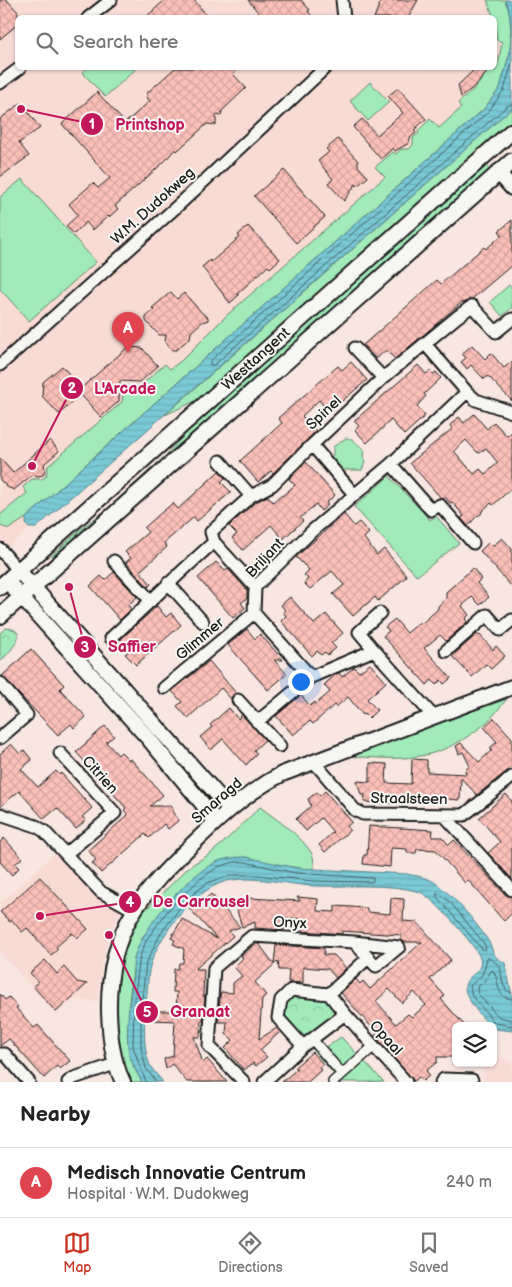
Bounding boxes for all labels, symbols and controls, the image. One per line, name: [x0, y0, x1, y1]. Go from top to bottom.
search box: [15, 15, 497, 70]
icon: search: [33, 29, 61, 57]
text: Search here: [73, 31, 178, 54]
callout: Printshop: [80, 109, 194, 140]
text: 1: [89, 115, 95, 134]
text: Printshop: [115, 116, 185, 135]
street label: W.M. Dudokweg: [107, 163, 199, 249]
pin: A: [112, 312, 144, 353]
street label: Westtangent: [218, 323, 294, 395]
callout: L'Arcade: [59, 372, 166, 403]
text: 2: [68, 379, 77, 398]
text: L'Arcade: [94, 380, 156, 399]
street label: Spinel: [302, 392, 346, 434]
street label: Briljant: [242, 534, 288, 582]
street label: Glimmer: [172, 613, 228, 665]
callout: Saffier: [73, 631, 166, 662]
text: 3: [81, 638, 90, 657]
text: Saffier: [108, 638, 157, 657]
your location: [288, 669, 314, 695]
street label: Citrien: [78, 752, 122, 798]
street label: Smaragd: [188, 774, 246, 828]
street label: Straalsteen: [370, 789, 448, 809]
callout: De Carrousel: [117, 886, 259, 917]
text: 4: [126, 893, 135, 912]
text: De Carrousel: [153, 893, 249, 912]
street label: Onyx: [273, 913, 307, 933]
callout: Granaat: [135, 996, 240, 1027]
text: 5: [143, 1003, 152, 1022]
text: Granaat: [170, 1003, 230, 1022]
street label: Opaal: [365, 1017, 407, 1059]
map controls: [452, 1022, 497, 1067]
button: layers: [452, 1022, 497, 1067]
text: Nearby: [20, 1102, 90, 1127]
text: Medisch Innovatie Centrum: [67, 1162, 306, 1185]
text: A: [31, 1173, 41, 1192]
text: 240 m: [446, 1173, 492, 1192]
text: Hospital · W.M. Dudokweg: [67, 1185, 249, 1204]
tab: Map: [63, 1229, 92, 1276]
tab: Directions: [218, 1229, 283, 1276]
tab: Saved: [409, 1229, 449, 1276]

